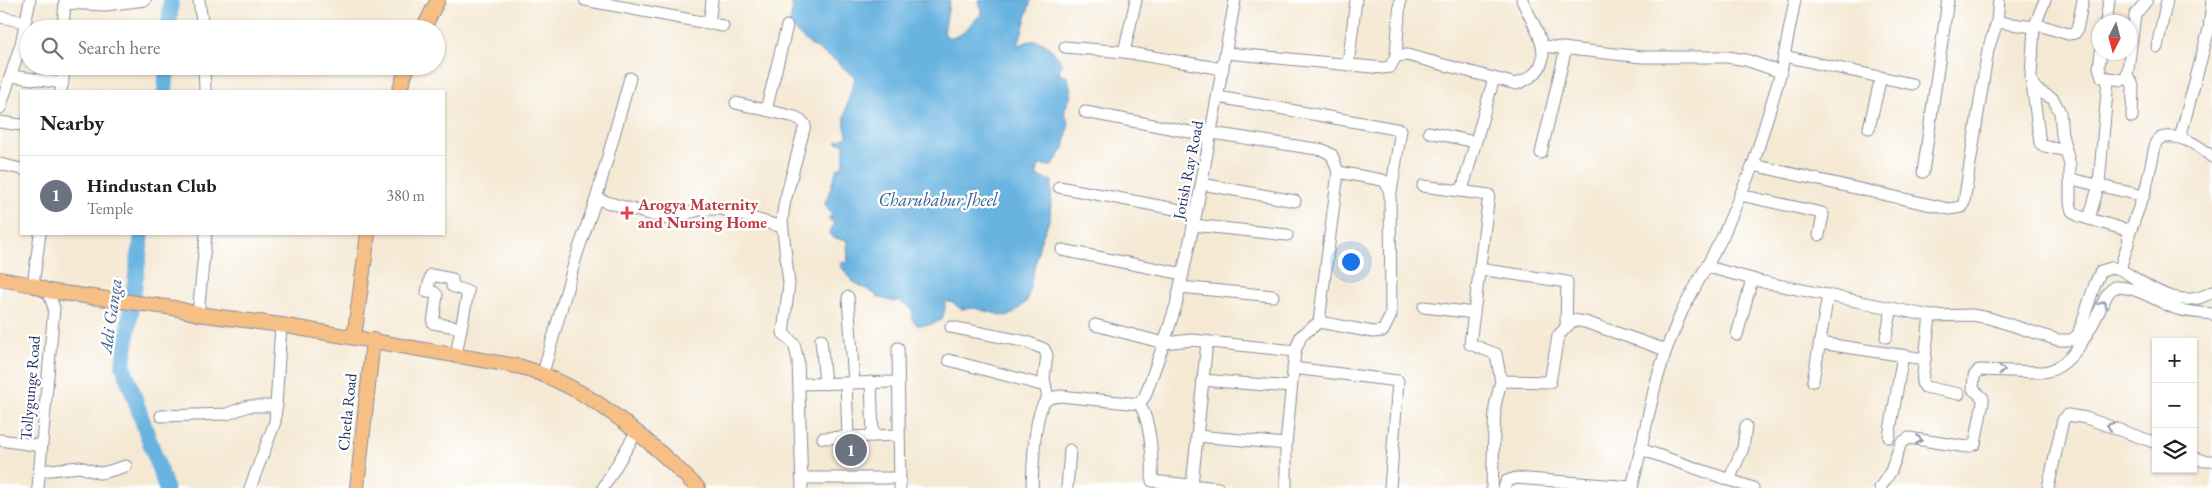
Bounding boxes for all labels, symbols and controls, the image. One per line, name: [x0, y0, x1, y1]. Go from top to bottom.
north arrow: [2092, 15, 2137, 60]
search box: [20, 20, 445, 75]
icon: search: [38, 34, 66, 62]
text: Search here: [78, 35, 160, 60]
text: Nearby: [40, 109, 104, 136]
street label: Jotish Ray Road: [1168, 118, 1208, 223]
text: Hindustan Club: [87, 173, 216, 198]
text: 1: [52, 185, 60, 206]
text: 380 m: [386, 185, 425, 206]
water label: Charubabur Jheel: [878, 188, 998, 211]
place label: Arogya Maternity and Nursing Home: [637, 194, 767, 233]
text: Temple: [87, 198, 133, 219]
marker: Arogya Maternity and Nursing Home: [620, 206, 634, 220]
your location: [1338, 249, 1364, 275]
water label: Adi Ganga: [93, 277, 128, 357]
one-way arrow: [2097, 300, 2107, 309]
street label: Tollygunge Road: [15, 334, 45, 441]
map controls: [2152, 338, 2197, 473]
button: +: [2152, 338, 2197, 383]
one-way arrow: [1998, 364, 2006, 375]
street label: Chetla Road: [332, 371, 362, 452]
button: −: [2152, 383, 2197, 428]
one-way arrow: [2106, 422, 2115, 432]
button: layers: [2152, 428, 2197, 473]
pin: 1: [835, 431, 867, 469]
one-way arrow: [1914, 434, 1923, 444]

